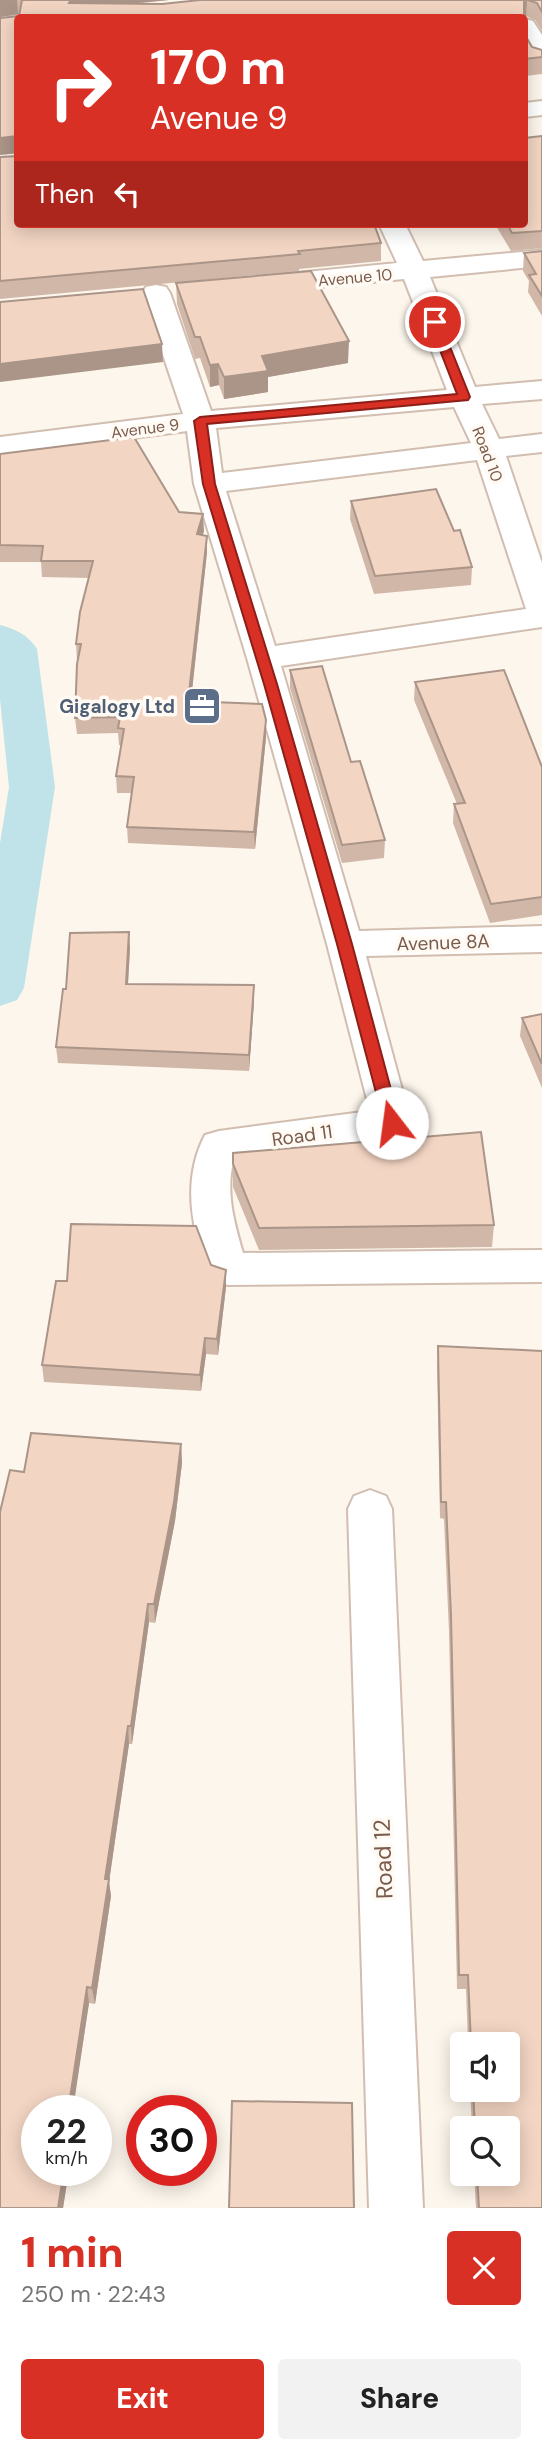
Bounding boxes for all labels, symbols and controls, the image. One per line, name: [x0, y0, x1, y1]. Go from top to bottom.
text: 170 m: [150, 35, 286, 99]
icon: right: [35, 42, 126, 133]
text: Avenue 9: [150, 97, 287, 139]
icon: left: [108, 175, 146, 213]
text: Then: [35, 177, 94, 211]
street label: Avenue 10: [317, 264, 393, 291]
pin: [405, 292, 465, 352]
icon: arrive: [416, 303, 454, 341]
street label: Avenue 9: [110, 414, 180, 443]
street label: Road 10: [467, 424, 508, 485]
office icon: Gigalogy Ltd: [181, 685, 223, 727]
place label: Gigalogy Ltd: [59, 694, 175, 719]
street label: Avenue 8A: [396, 928, 490, 957]
position arrow: [355, 1086, 429, 1160]
street label: Road 11: [270, 1119, 334, 1152]
street label: Road 12: [367, 1818, 399, 1900]
map controls: [450, 2032, 520, 2186]
button: sound: [450, 2032, 520, 2102]
speed limit sign: 30: [126, 2095, 217, 2186]
text: 22: [46, 2108, 87, 2154]
button: search: [450, 2116, 520, 2186]
text: km/h: [45, 2146, 88, 2170]
text: 1 min: [21, 2225, 124, 2280]
button: close: [447, 2231, 521, 2305]
text: 250 m · 22:43: [21, 2279, 166, 2309]
button: Exit: [21, 2359, 264, 2439]
button: Share: [278, 2359, 521, 2439]

